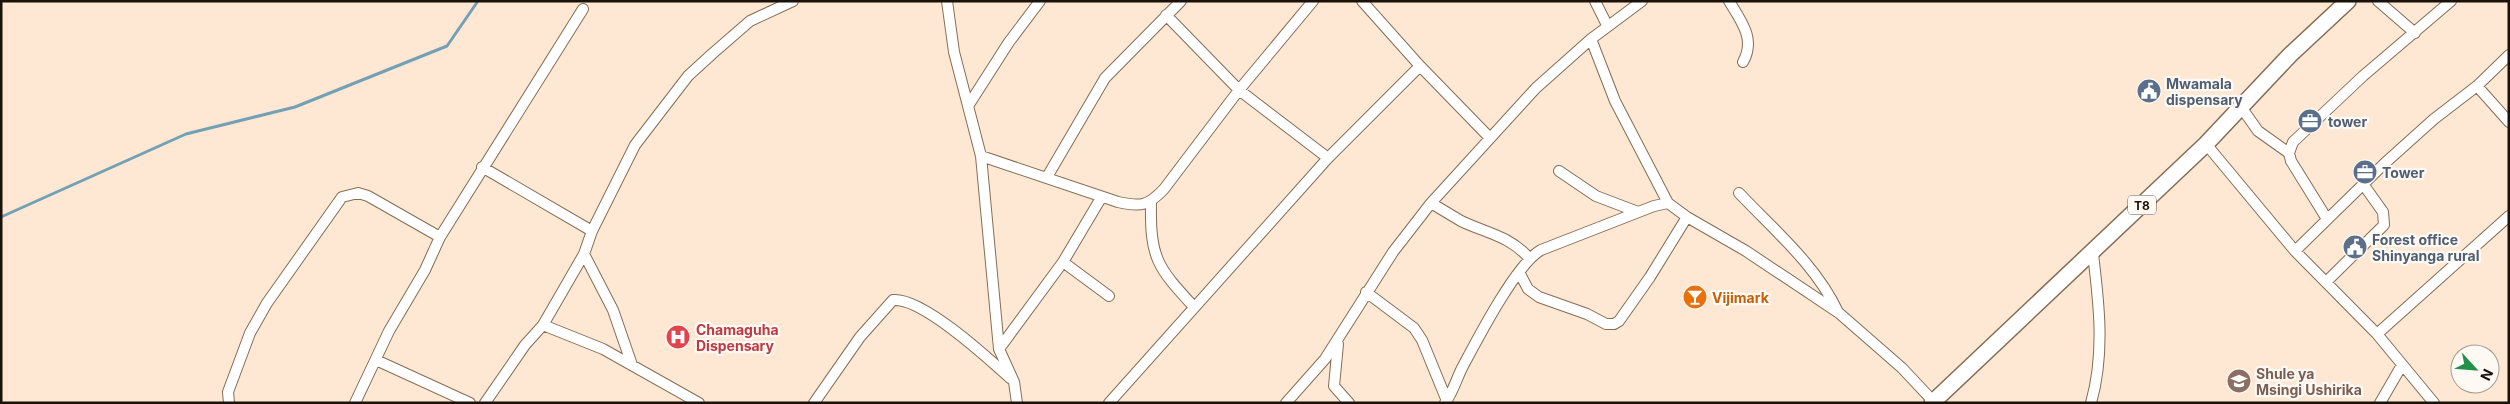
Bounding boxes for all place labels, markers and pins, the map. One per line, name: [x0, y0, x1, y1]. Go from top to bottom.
place label: Mwamala dispensary: [2166, 75, 2243, 108]
public building icon: Mwamala dispensary: [2136, 78, 2162, 104]
office icon: tower: [2297, 108, 2323, 134]
place label: tower: [2328, 113, 2367, 130]
office icon: Tower: [2352, 159, 2378, 185]
place label: Tower: [2382, 164, 2425, 181]
place label: Forest office Shinyanga rural: [2372, 231, 2479, 264]
public building icon: Forest office Shinyanga rural: [2342, 234, 2368, 260]
bar icon: Vijimark: [1682, 284, 1708, 310]
place label: Vijimark: [1712, 289, 1770, 306]
place label: Chamaguha Dispensary: [696, 321, 779, 354]
hospital icon: Chamaguha Dispensary: [665, 324, 691, 350]
place label: Shule ya Msingi Ushirika: [2256, 365, 2362, 398]
school or university icon: Shule ya Msingi Ushirika: [2226, 368, 2252, 394]

